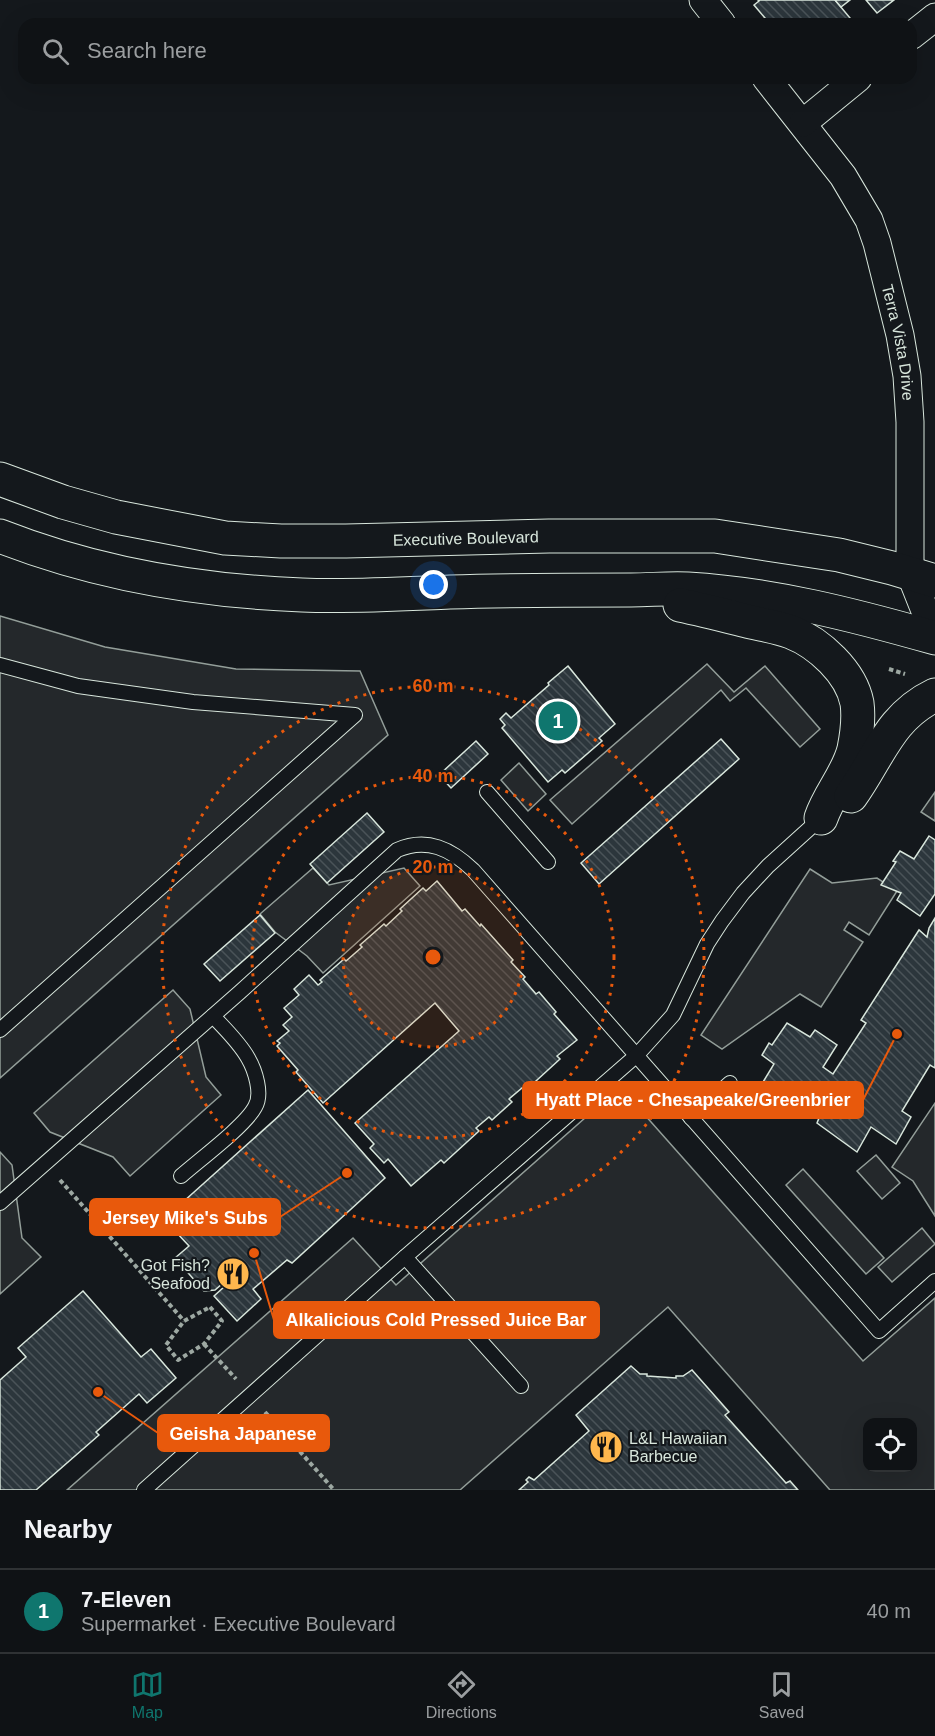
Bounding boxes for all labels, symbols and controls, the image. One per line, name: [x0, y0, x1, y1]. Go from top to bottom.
search box: [18, 18, 917, 84]
icon: search: [39, 35, 72, 68]
text: Search here: [87, 38, 207, 63]
street label: Terra Vista Drive: [879, 283, 917, 401]
street label: Executive Boulevard: [393, 528, 539, 549]
your location: [419, 570, 448, 599]
text: 60 m: [412, 676, 454, 696]
pin: 1: [538, 698, 578, 744]
text: 40 m: [412, 766, 454, 786]
text: 20 m: [412, 857, 454, 877]
centre of rings: [423, 947, 443, 967]
callout: Hyatt Place - Chesapeake/Greenbrier: [523, 1082, 863, 1118]
text: Hyatt Place - Chesapeake/Greenbrier: [535, 1090, 851, 1110]
callout: Jersey Mike's Subs: [90, 1199, 280, 1235]
text: Jersey Mike's Subs: [102, 1208, 268, 1228]
restaurant icon: Got Fish? Seafood: [215, 1256, 251, 1292]
place label: Got Fish? Seafood: [141, 1257, 210, 1292]
callout: Alkalicious Cold Pressed Juice Bar: [274, 1302, 599, 1338]
text: Alkalicious Cold Pressed Juice Bar: [285, 1310, 587, 1330]
callout: Geisha Japanese: [158, 1415, 329, 1451]
map controls: [863, 1418, 917, 1472]
button: locate: [863, 1418, 917, 1472]
text: Geisha Japanese: [169, 1424, 317, 1444]
restaurant icon: L&L Hawaiian Barbecue: [588, 1429, 624, 1465]
place label: L&L Hawaiian Barbecue: [629, 1430, 727, 1465]
text: Nearby: [24, 1514, 112, 1544]
text: 7-Eleven: [81, 1587, 172, 1612]
text: 1: [38, 1600, 49, 1622]
text: 40 m: [867, 1600, 911, 1622]
text: Supermarket · Executive Boulevard: [81, 1613, 396, 1635]
tab: Map: [131, 1668, 164, 1722]
tab: Directions: [426, 1668, 497, 1722]
tab: Saved: [759, 1668, 804, 1722]

